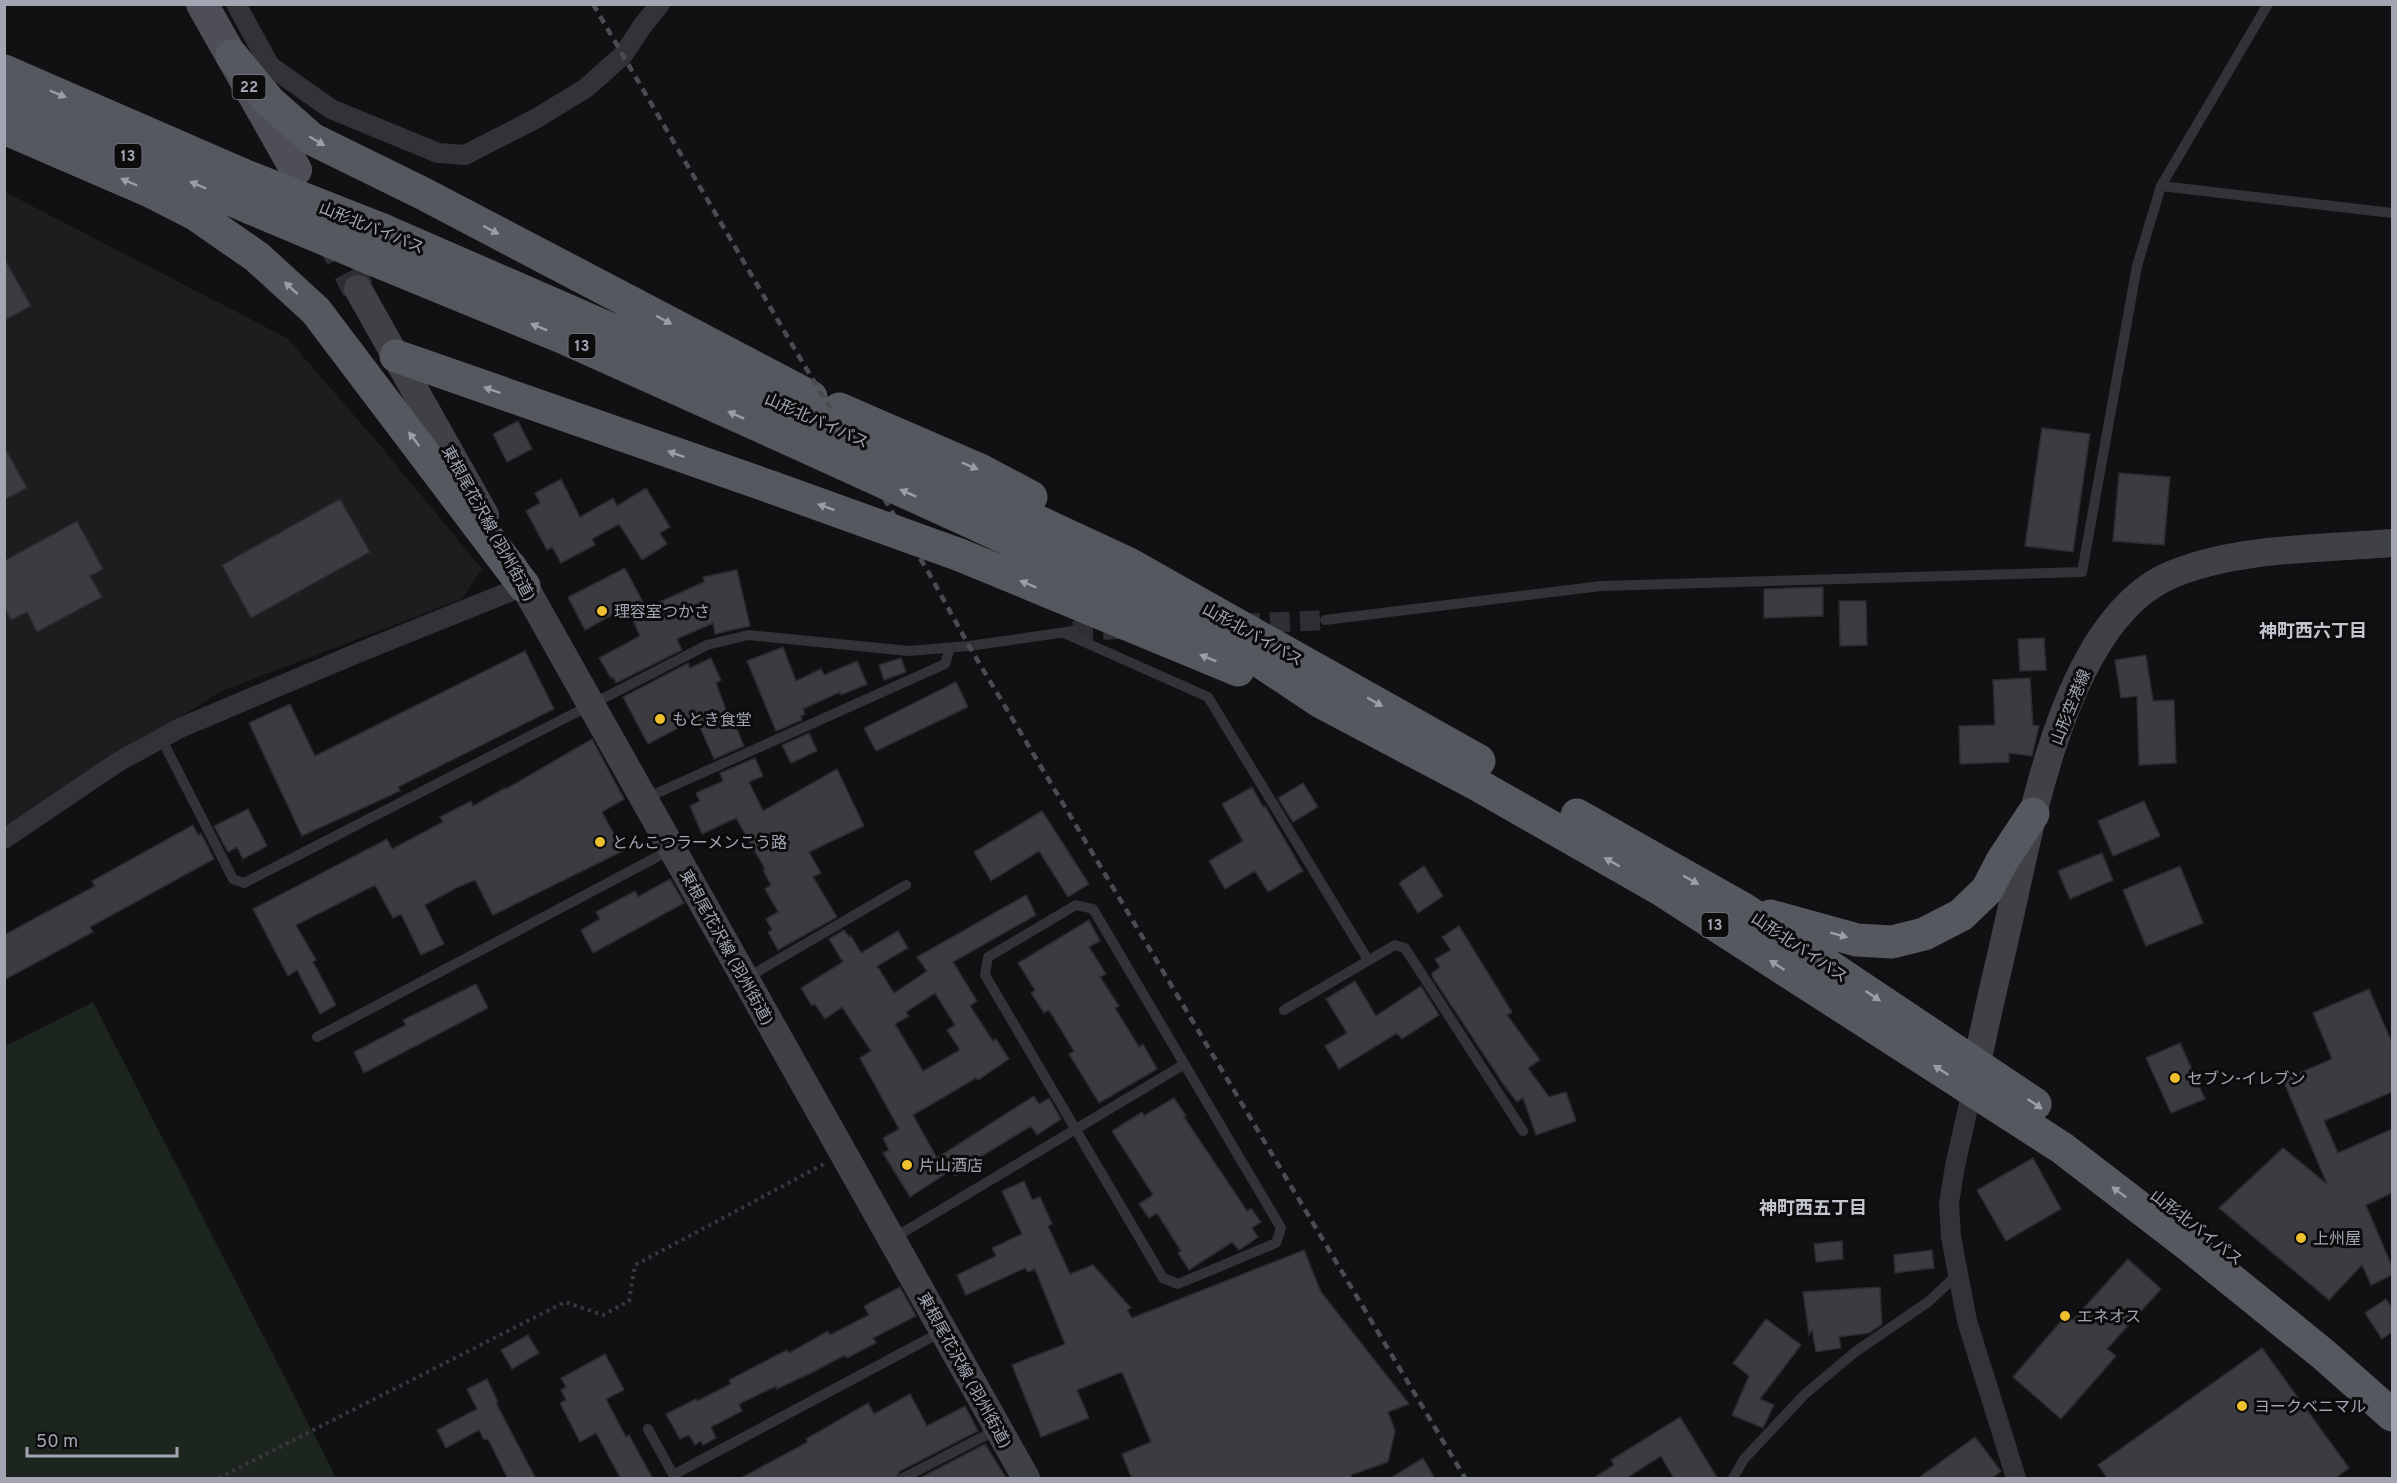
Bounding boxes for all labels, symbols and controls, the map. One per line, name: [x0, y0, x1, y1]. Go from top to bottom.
road number: 22: [232, 75, 266, 99]
one-way arrow: [50, 90, 67, 99]
one-way arrow: [309, 136, 326, 146]
road number: 13: [114, 144, 142, 168]
one-way arrow: [120, 177, 137, 186]
one-way arrow: [188, 180, 206, 190]
street label: 山形北バイパス: [316, 199, 427, 259]
one-way arrow: [482, 224, 500, 234]
one-way arrow: [283, 281, 298, 295]
one-way arrow: [655, 315, 672, 325]
one-way arrow: [529, 322, 547, 332]
road number: 13: [568, 334, 596, 358]
one-way arrow: [483, 384, 501, 394]
street label: 山形北バイパス: [761, 390, 871, 454]
one-way arrow: [727, 410, 745, 420]
one-way arrow: [408, 431, 420, 446]
street label: 東根尾花沢線 (羽州街道): [436, 443, 538, 605]
one-way arrow: [667, 449, 685, 459]
one-way arrow: [961, 461, 979, 471]
one-way arrow: [899, 488, 917, 497]
one-way arrow: [817, 502, 835, 512]
one-way arrow: [1018, 579, 1036, 589]
street label: 山形北バイパス: [1198, 600, 1306, 672]
place label: 理容室つかさ: [614, 603, 710, 623]
marker: 理容室つかさ: [595, 604, 609, 618]
district label: 神町西六丁目: [2259, 621, 2367, 644]
one-way arrow: [1199, 652, 1217, 662]
street label: 山形空港線: [2048, 667, 2096, 749]
one-way arrow: [1367, 697, 1384, 707]
place label: もとき食堂: [672, 711, 752, 731]
marker: もとき食堂: [653, 712, 667, 726]
place label: とんこつラーメンこう路: [612, 834, 787, 854]
marker: とんこつラーメンこう路: [593, 835, 607, 849]
one-way arrow: [1604, 856, 1620, 867]
street label: 東根尾花沢線 (羽州街道): [674, 867, 776, 1029]
one-way arrow: [1683, 875, 1700, 885]
street label: 山形北バイパス: [1747, 909, 1851, 988]
road number: 13: [1702, 913, 1728, 937]
one-way arrow: [1830, 931, 1848, 940]
one-way arrow: [1769, 959, 1785, 970]
one-way arrow: [1865, 990, 1881, 1002]
one-way arrow: [1934, 1064, 1950, 1076]
place label: セブン-イレブン: [2187, 1070, 2305, 1090]
marker: セブン-イレブン: [2168, 1071, 2182, 1085]
one-way arrow: [2027, 1099, 2044, 1110]
place label: 片山酒店: [919, 1157, 983, 1177]
marker: 片山酒店: [900, 1158, 914, 1172]
one-way arrow: [2112, 1186, 2128, 1198]
street label: 山形北バイパス: [2146, 1186, 2246, 1271]
district label: 神町西五丁目: [1759, 1198, 1867, 1221]
place label: 上州屋: [2313, 1230, 2361, 1250]
marker: 上州屋: [2294, 1231, 2308, 1245]
street label: 東根尾花沢線 (羽州街道): [912, 1290, 1014, 1452]
place label: エネオス: [2077, 1308, 2141, 1328]
marker: エネオス: [2058, 1309, 2072, 1323]
place label: ヨークベニマル: [2254, 1398, 2366, 1418]
marker: ヨークベニマル: [2235, 1399, 2249, 1413]
scale bar: [27, 1420, 177, 1458]
text: 50 m: [36, 1431, 78, 1454]

